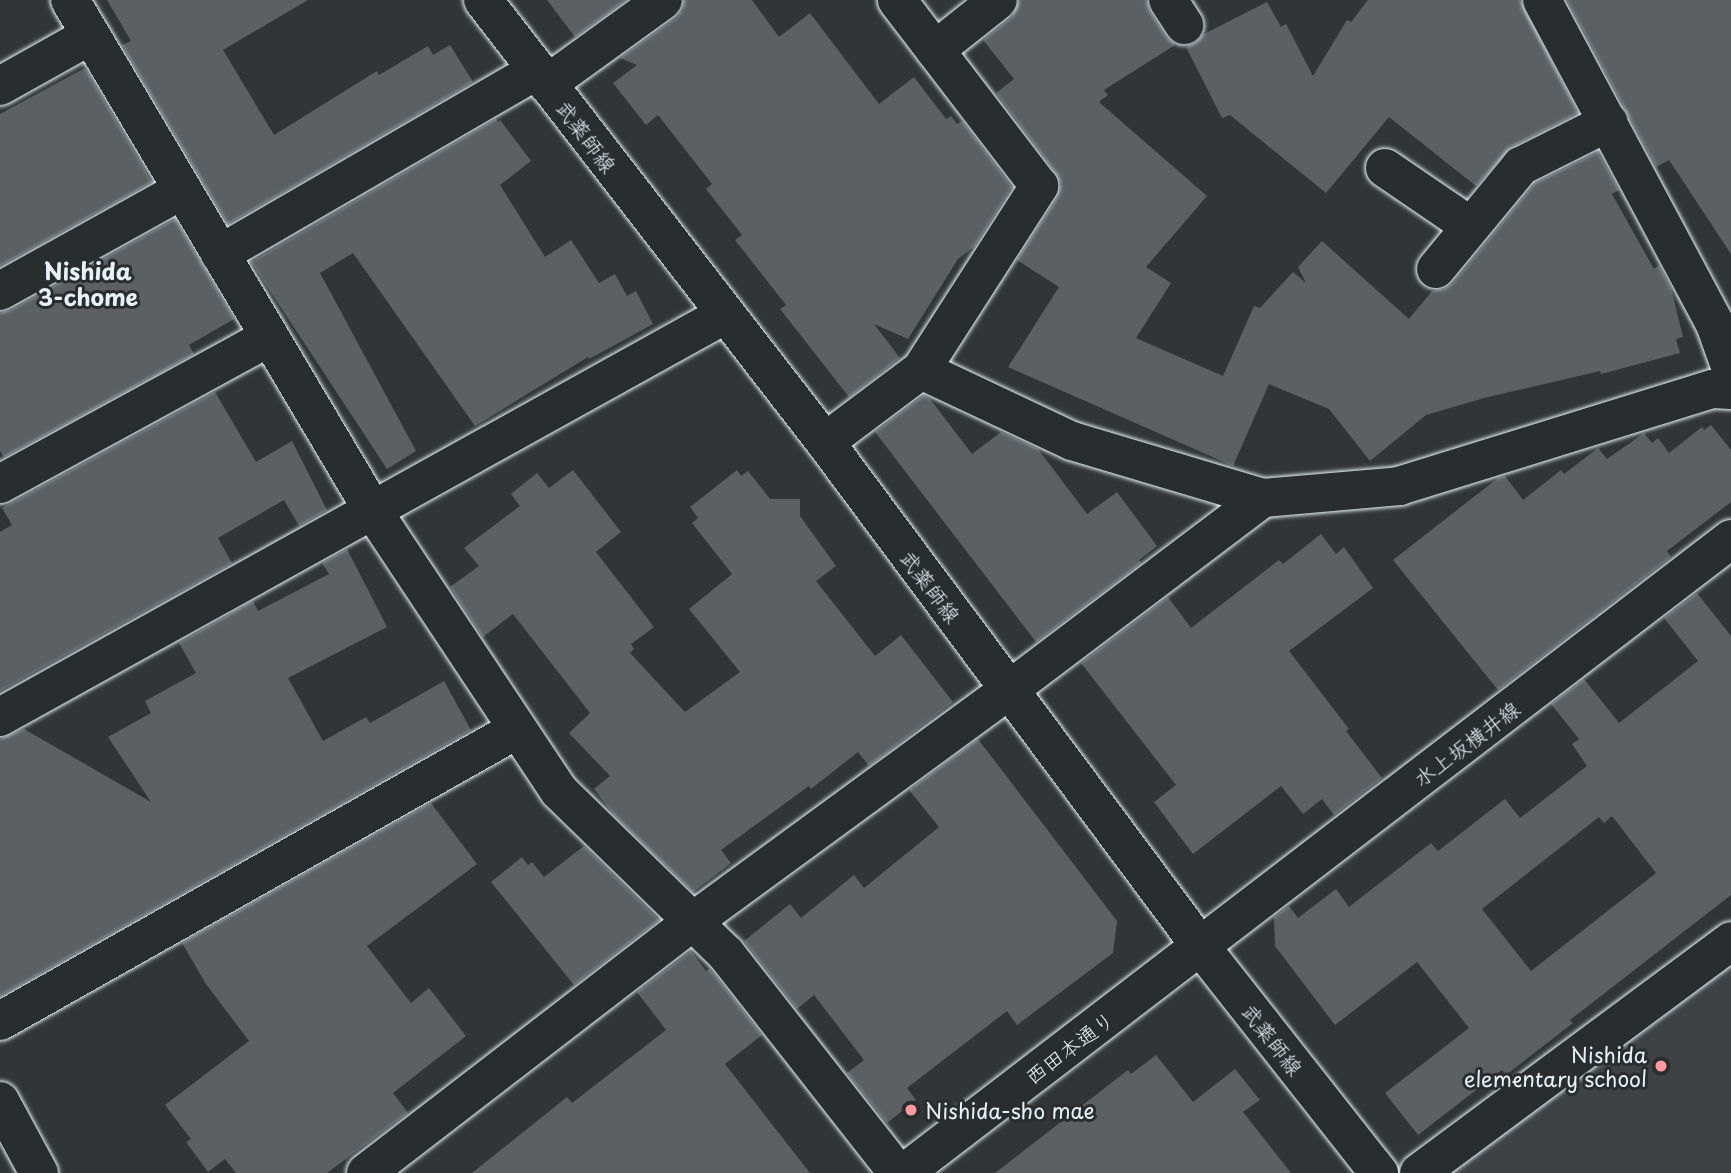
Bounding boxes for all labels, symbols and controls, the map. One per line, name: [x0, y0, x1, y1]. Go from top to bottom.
street label: 武薬師線: [552, 95, 622, 177]
district label: Nishida 3-chome: [38, 257, 138, 311]
street label: 武薬師線: [896, 545, 966, 627]
street label: 水上坂横井線: [1408, 695, 1524, 791]
street label: 武薬師線: [1237, 998, 1309, 1080]
street label: 西田本通り: [1019, 1005, 1119, 1089]
place label: Nishida elementary school: [1464, 1041, 1647, 1091]
marker: Nishida elementary school: [1653, 1058, 1669, 1074]
place label: Nishida-sho mae: [925, 1097, 1095, 1123]
marker: Nishida-sho mae: [903, 1102, 919, 1118]

